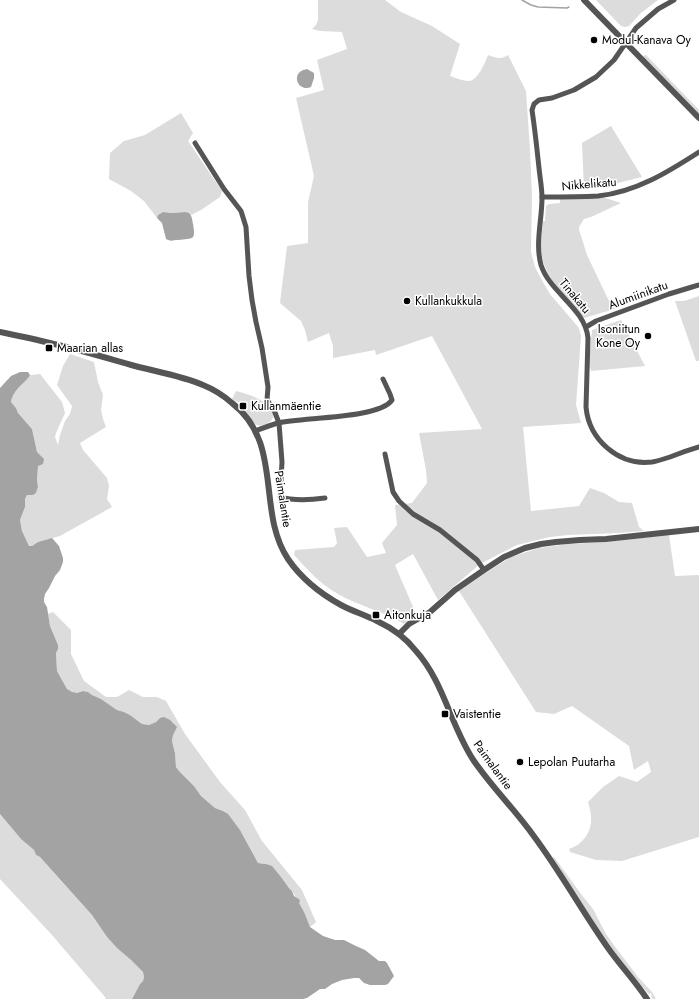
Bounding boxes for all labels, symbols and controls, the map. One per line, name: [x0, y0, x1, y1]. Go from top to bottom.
place label: Modul-Kanava Oy: [602, 31, 692, 49]
marker: Modul-Kanava Oy: [589, 35, 599, 45]
street label: Nikkelikatu: [561, 173, 617, 195]
street label: Tinakatu: [555, 275, 595, 317]
street label: Alumiinikatu: [606, 276, 670, 314]
place label: Kullankukkula: [415, 292, 482, 310]
marker: Kullankukkula: [402, 296, 412, 306]
place label: Isoniitun Kone Oy: [596, 320, 641, 352]
marker: Isoniitun Kone Oy: [643, 331, 653, 341]
place label: Maarian allas: [57, 339, 123, 357]
marker: Maarian allas: [44, 343, 54, 353]
place label: Kullanmäentie: [251, 397, 321, 415]
marker: Kullanmäentie: [238, 401, 248, 411]
street label: Paimalantie: [270, 469, 296, 529]
place label: Aitonkuja: [384, 606, 431, 624]
marker: Aitonkuja: [371, 610, 381, 620]
place label: Vaistentie: [453, 705, 501, 723]
marker: Vaistentie: [440, 709, 450, 719]
street label: Paimalantie: [469, 737, 517, 793]
place label: Lepolan Puutarha: [528, 753, 615, 771]
marker: Lepolan Puutarha: [515, 757, 525, 767]

